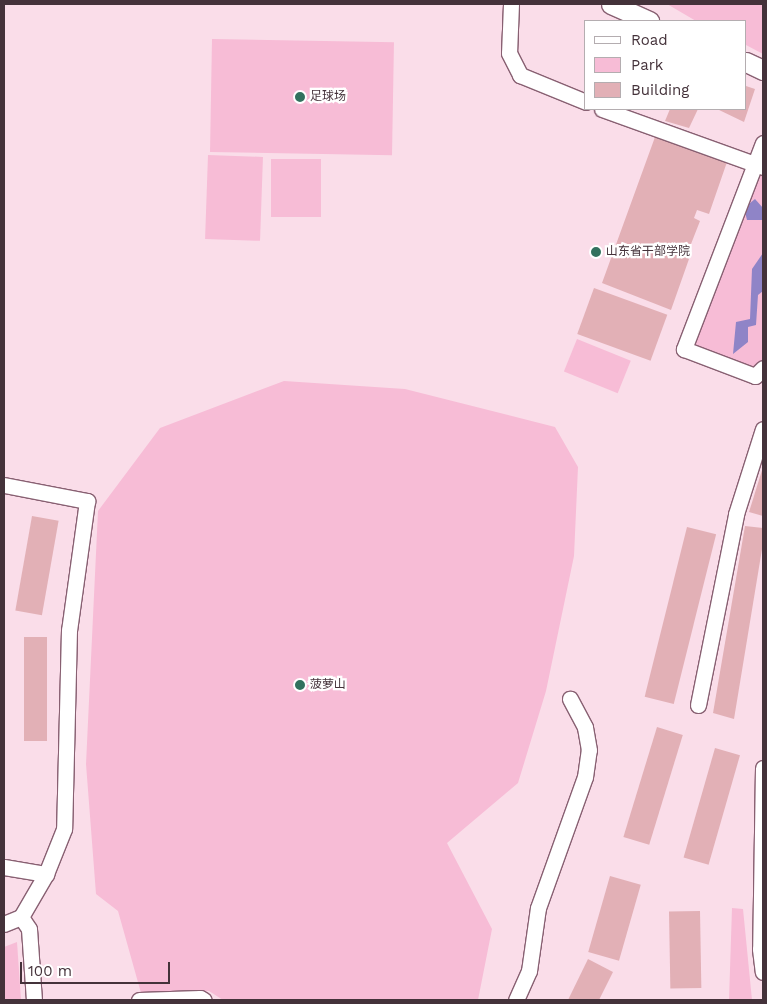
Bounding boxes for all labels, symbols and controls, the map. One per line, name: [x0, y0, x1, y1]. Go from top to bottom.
legend: [584, 20, 747, 110]
text: Road: [631, 31, 668, 49]
text: Park: [631, 56, 663, 74]
text: Building: [631, 81, 689, 99]
place label: 足球场: [310, 90, 346, 104]
marker: 足球场: [294, 91, 306, 103]
place label: 山东省干部学院: [606, 245, 690, 259]
marker: 山东省干部学院: [590, 246, 602, 258]
place label: 菠萝山: [310, 678, 346, 692]
marker: 菠萝山: [294, 679, 306, 691]
scale bar: [22, 952, 172, 984]
text: 100 m: [28, 962, 72, 980]

